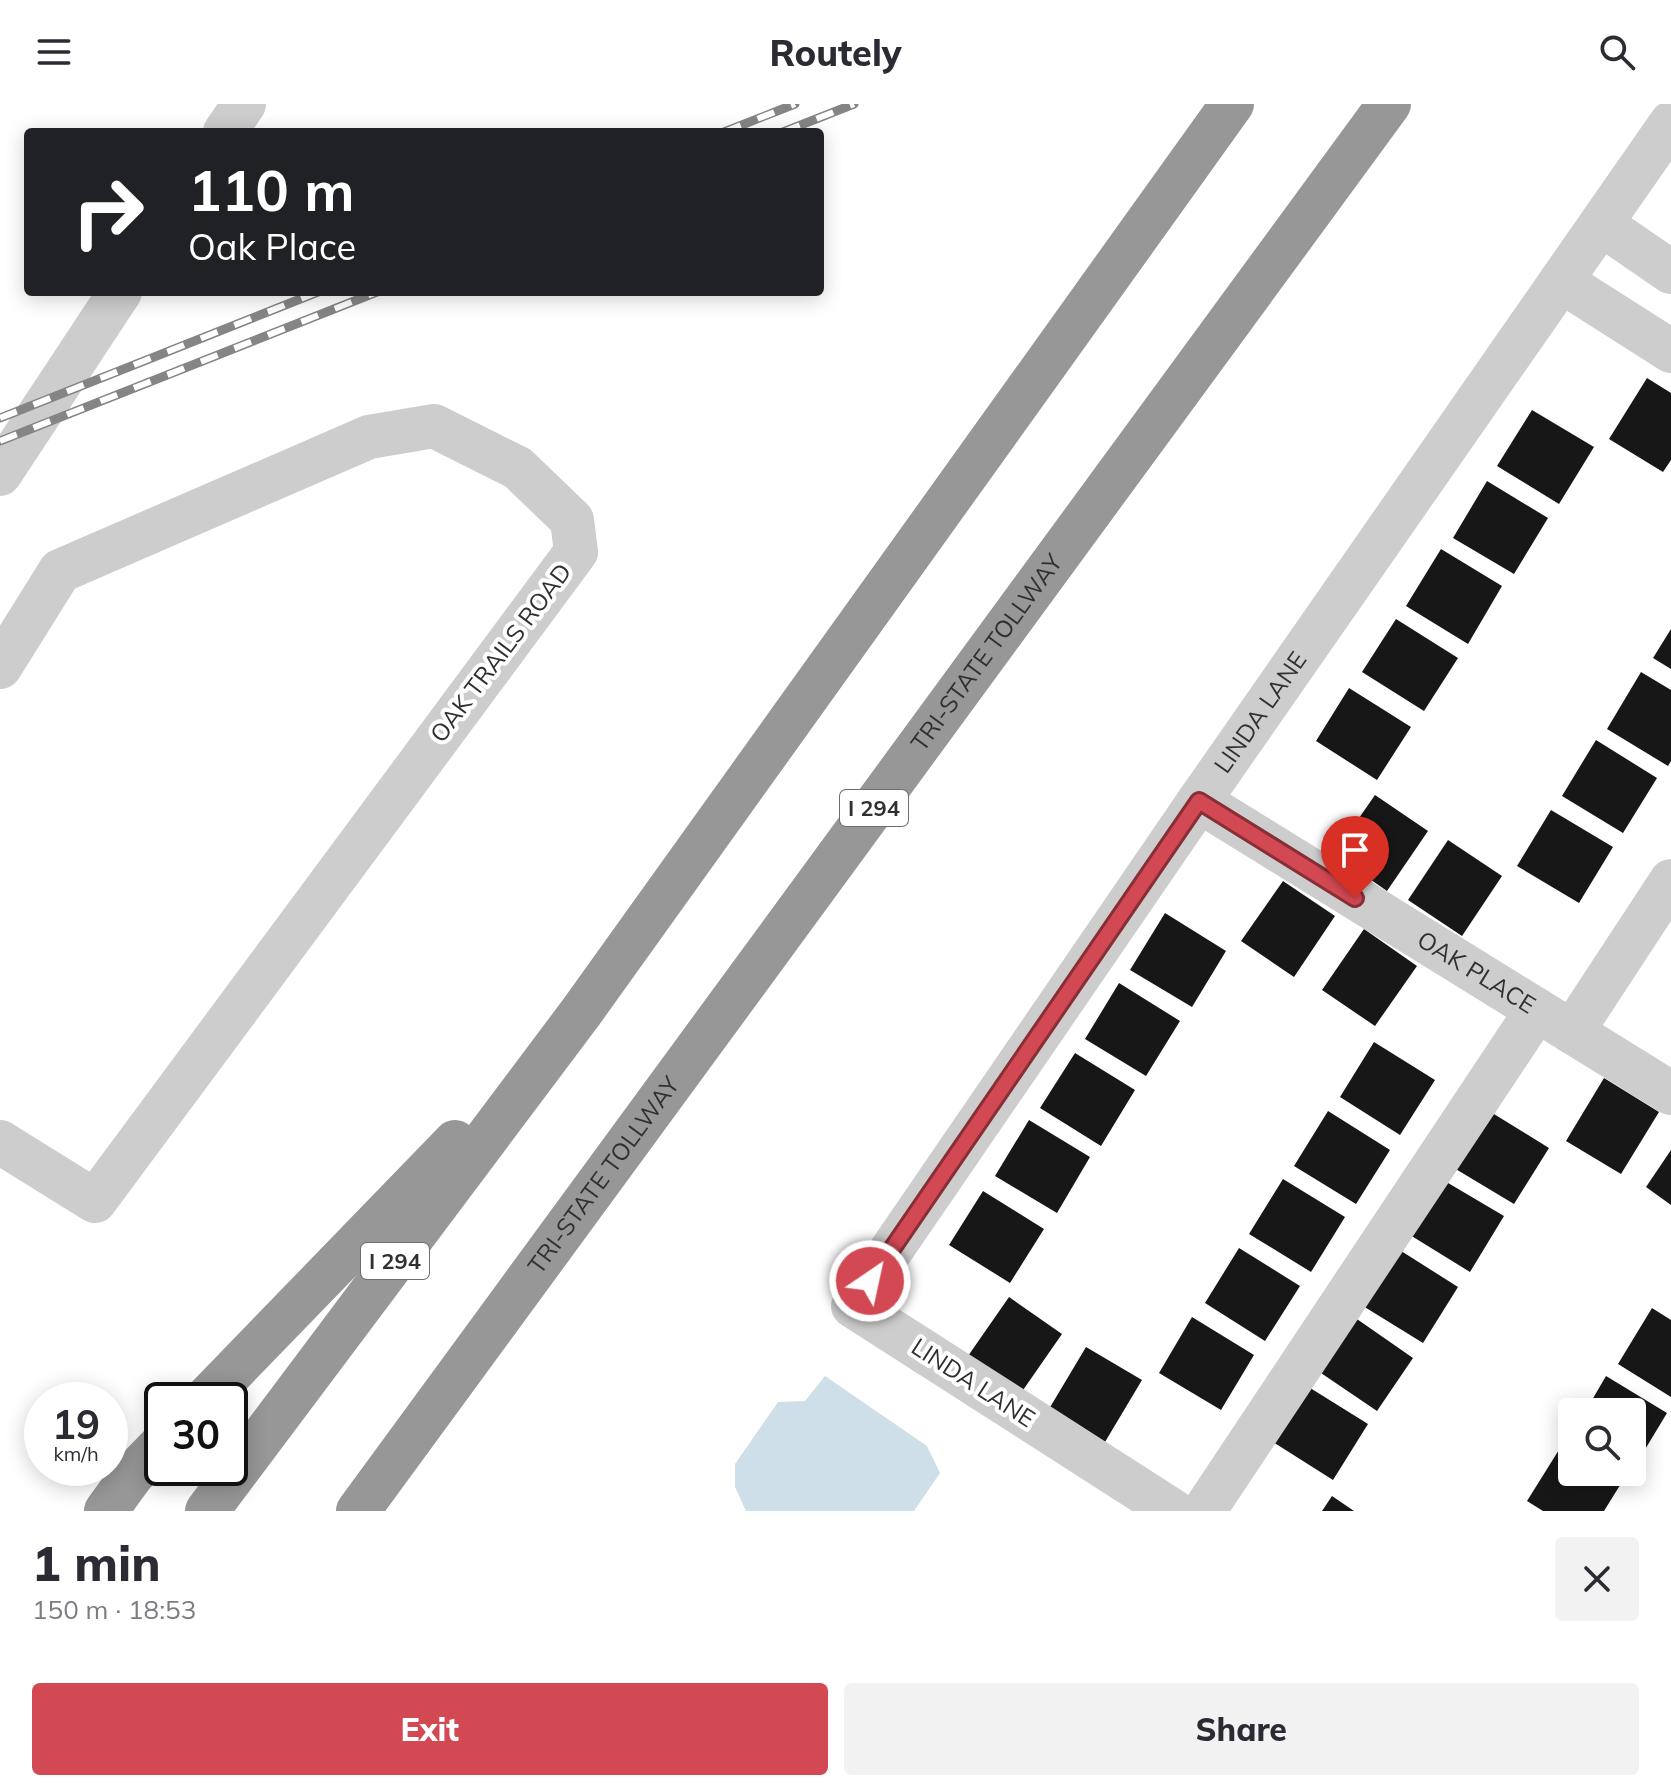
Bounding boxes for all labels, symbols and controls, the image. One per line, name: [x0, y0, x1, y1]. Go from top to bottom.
icon: menu: [32, 30, 76, 74]
text: Routely: [769, 30, 902, 75]
icon: search: [1595, 30, 1639, 74]
text: 110 m: [188, 155, 355, 225]
icon: right: [56, 160, 160, 264]
text: Oak Place: [188, 224, 356, 269]
street label: TRI-STATE TOLLWAY: [904, 547, 1068, 757]
street label: OAK TRAILS ROAD: [423, 557, 577, 748]
street label: LINDA LANE: [1207, 645, 1312, 778]
road number: I 294: [840, 790, 908, 826]
pin: [1321, 816, 1389, 898]
icon: arrive: [1333, 828, 1377, 872]
street label: OAK PLACE: [1412, 924, 1541, 1020]
street label: TRI-STATE TOLLWAY: [521, 1070, 685, 1279]
position arrow: [828, 1239, 912, 1323]
road number: I 294: [361, 1243, 429, 1279]
street label: LINDA LANE: [906, 1331, 1041, 1433]
speed limit sign: 30: [144, 1382, 248, 1486]
map controls: [1558, 1398, 1646, 1486]
button: search: [1558, 1398, 1646, 1486]
text: 19: [52, 1399, 100, 1449]
text: km/h: [53, 1441, 99, 1466]
text: 1 min: [32, 1533, 161, 1593]
button: close: [1555, 1537, 1639, 1621]
text: 150 m · 18:53: [32, 1593, 196, 1626]
button: Exit: [32, 1683, 828, 1775]
button: Share: [844, 1683, 1639, 1775]

